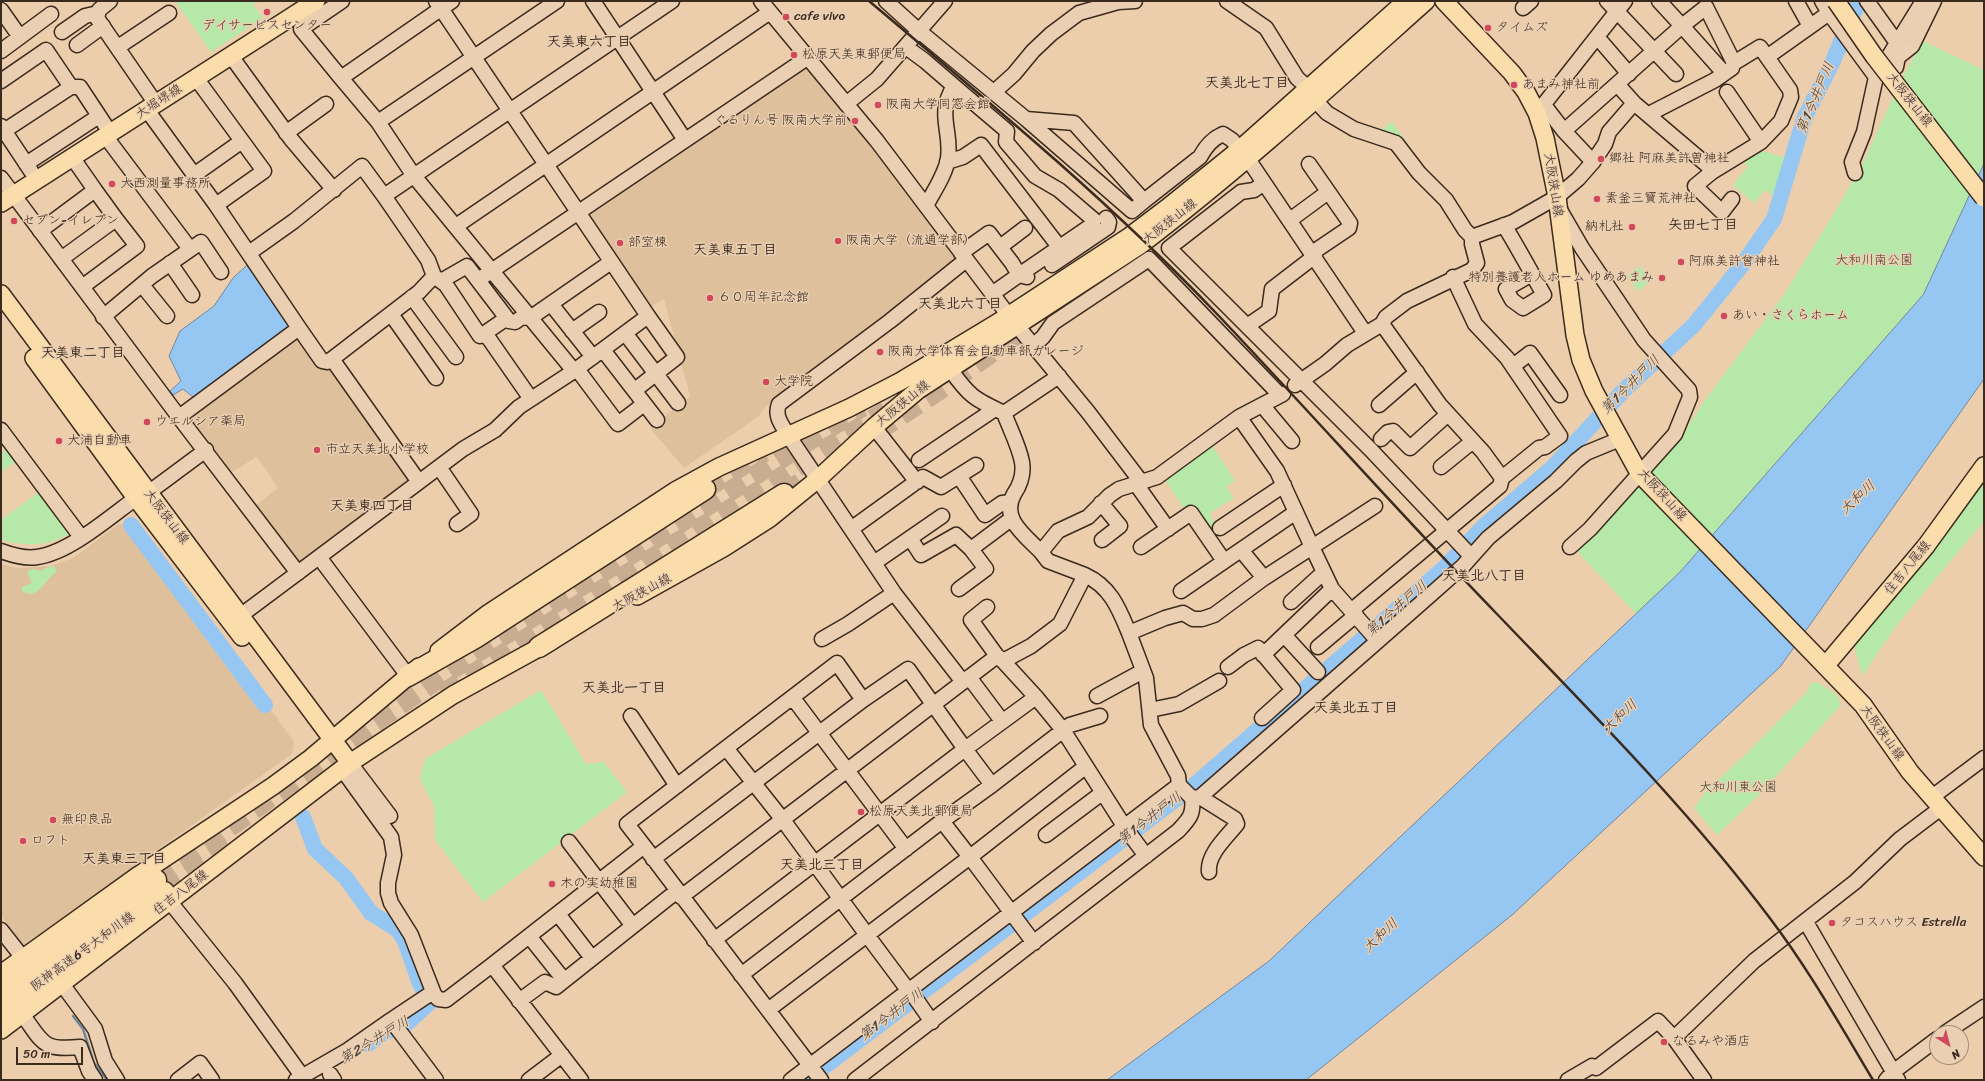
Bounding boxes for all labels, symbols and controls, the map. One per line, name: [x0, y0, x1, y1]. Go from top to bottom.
marker: デイサービスセンター: [262, 7, 272, 17]
place label: cafe vivo: [794, 9, 845, 25]
marker: cafe vivo: [781, 12, 791, 22]
place label: デイサービスセンター: [202, 18, 332, 34]
place label: タイムズ: [1496, 20, 1548, 36]
marker: タイムズ: [1483, 23, 1493, 33]
district label: 天美東六丁目: [547, 34, 631, 50]
place label: 松原天美東郵便局: [802, 47, 906, 63]
marker: 松原天美東郵便局: [789, 50, 799, 60]
water label: 第1今井戸川: [1793, 60, 1839, 136]
street label: 大阪狭山線: [1883, 70, 1935, 130]
district label: 天美北七丁目: [1205, 75, 1289, 91]
place label: あまみ神社前: [1522, 77, 1600, 93]
marker: あまみ神社前: [1509, 80, 1519, 90]
street label: 大堀堺線: [133, 81, 185, 123]
place label: 阪南大学同窓会館: [886, 97, 990, 113]
marker: 阪南大学同窓会館: [873, 100, 883, 110]
place label: ぐるりん号 阪南大学前: [714, 113, 847, 129]
marker: ぐるりん号 阪南大学前: [850, 116, 860, 126]
place label: 郷社 阿麻美許曽神社: [1609, 151, 1729, 167]
street label: 大阪狭山線: [1540, 152, 1566, 218]
marker: 郷社 阿麻美許曽神社: [1596, 154, 1606, 164]
place label: 大西測量事務所: [120, 176, 211, 192]
marker: 大西測量事務所: [107, 179, 117, 189]
place label: 素釜三寶荒神社: [1605, 191, 1696, 207]
marker: 素釜三寶荒神社: [1592, 194, 1602, 204]
street label: 大阪狭山線: [1140, 196, 1200, 248]
place label: セブン-イレブン: [22, 213, 119, 229]
marker: セブン-イレブン: [9, 216, 19, 226]
district label: 矢田七丁目: [1668, 217, 1738, 233]
place label: 納札社: [1585, 219, 1624, 235]
marker: 納札社: [1627, 222, 1637, 232]
place label: 阪南大学（流通学部）: [846, 233, 976, 249]
place label: 部室棟: [628, 235, 667, 251]
marker: 阪南大学（流通学部）: [833, 236, 843, 246]
marker: 部室棟: [615, 238, 625, 248]
district label: 天美東五丁目: [693, 242, 777, 258]
park label: 大和川南公園: [1835, 253, 1913, 269]
place label: 阿麻美許曾神社: [1689, 254, 1780, 270]
marker: 阿麻美許曾神社: [1676, 257, 1686, 267]
place label: 特別養護老人ホーム ゆめあまみ: [1469, 270, 1654, 286]
marker: 特別養護老人ホーム ゆめあまみ: [1657, 273, 1667, 283]
place label: ６０周年記念館: [718, 290, 809, 306]
marker: ６０周年記念館: [705, 293, 715, 303]
district label: 天美北六丁目: [918, 296, 1002, 312]
place label: あい・さくらホーム: [1732, 308, 1849, 324]
marker: あい・さくらホーム: [1719, 311, 1729, 321]
place label: 阪南大学体育会自動車部ガレージ: [888, 344, 1084, 360]
district label: 天美東二丁目: [41, 345, 125, 361]
marker: 阪南大学体育会自動車部ガレージ: [875, 347, 885, 357]
water label: 第1今井戸川: [1598, 352, 1664, 418]
place label: 大学院: [774, 374, 813, 390]
marker: 大学院: [761, 377, 771, 387]
street label: 大阪狭山線: [873, 377, 933, 431]
place label: ウエルシア薬局: [155, 414, 246, 430]
marker: ウエルシア薬局: [142, 417, 152, 427]
place label: 大浦自動車: [67, 433, 132, 449]
marker: 大浦自動車: [54, 436, 64, 446]
place label: 市立天美北小学校: [325, 442, 429, 458]
marker: 市立天美北小学校: [312, 445, 322, 455]
street label: 大阪狭山線: [1634, 466, 1690, 524]
water label: 大和川: [1837, 478, 1879, 518]
street label: 大阪狭山線: [140, 486, 192, 548]
district label: 天美東四丁目: [330, 498, 414, 514]
street label: 住吉八尾線: [1881, 538, 1935, 598]
district label: 天美北八丁目: [1442, 568, 1526, 584]
street label: 大阪狭山線: [610, 571, 674, 615]
water label: 第1今井戸川: [1363, 578, 1431, 640]
district label: 天美北一丁目: [582, 680, 666, 696]
water label: 大和川: [1599, 697, 1641, 737]
district label: 天美北五丁目: [1314, 700, 1398, 716]
street label: 大阪狭山線: [1857, 702, 1907, 764]
park label: 大和川東公園: [1699, 780, 1777, 796]
water label: 第1今井戸川: [1115, 789, 1185, 849]
place label: 松原天美北郵便局: [869, 804, 973, 820]
marker: 松原天美北郵便局: [856, 807, 866, 817]
place label: 無印良品: [61, 812, 113, 828]
marker: 無印良品: [48, 815, 58, 825]
place label: ロフト: [31, 833, 70, 849]
marker: ロフト: [18, 836, 28, 846]
district label: 天美東三丁目: [82, 851, 166, 867]
district label: 天美北三丁目: [780, 857, 864, 873]
street label: 住吉八尾線: [150, 867, 212, 919]
place label: 木の実幼稚園: [560, 876, 638, 892]
marker: 木の実幼稚園: [547, 879, 557, 889]
street label: 阪神高速6号大和川線: [28, 909, 138, 995]
place label: タコスハウス Estrella: [1840, 915, 1966, 931]
water label: 大和川: [1360, 916, 1402, 956]
marker: タコスハウス Estrella: [1827, 918, 1837, 928]
water label: 第1今井戸川: [857, 985, 927, 1045]
water label: 第2今井戸川: [337, 1014, 413, 1068]
north arrow: [1929, 1025, 1969, 1065]
place label: なるみや酒店: [1672, 1034, 1750, 1050]
marker: なるみや酒店: [1659, 1037, 1669, 1047]
scale bar: [18, 1039, 85, 1065]
text: 50 m: [23, 1043, 50, 1065]
text: N: [1947, 1044, 1964, 1064]

